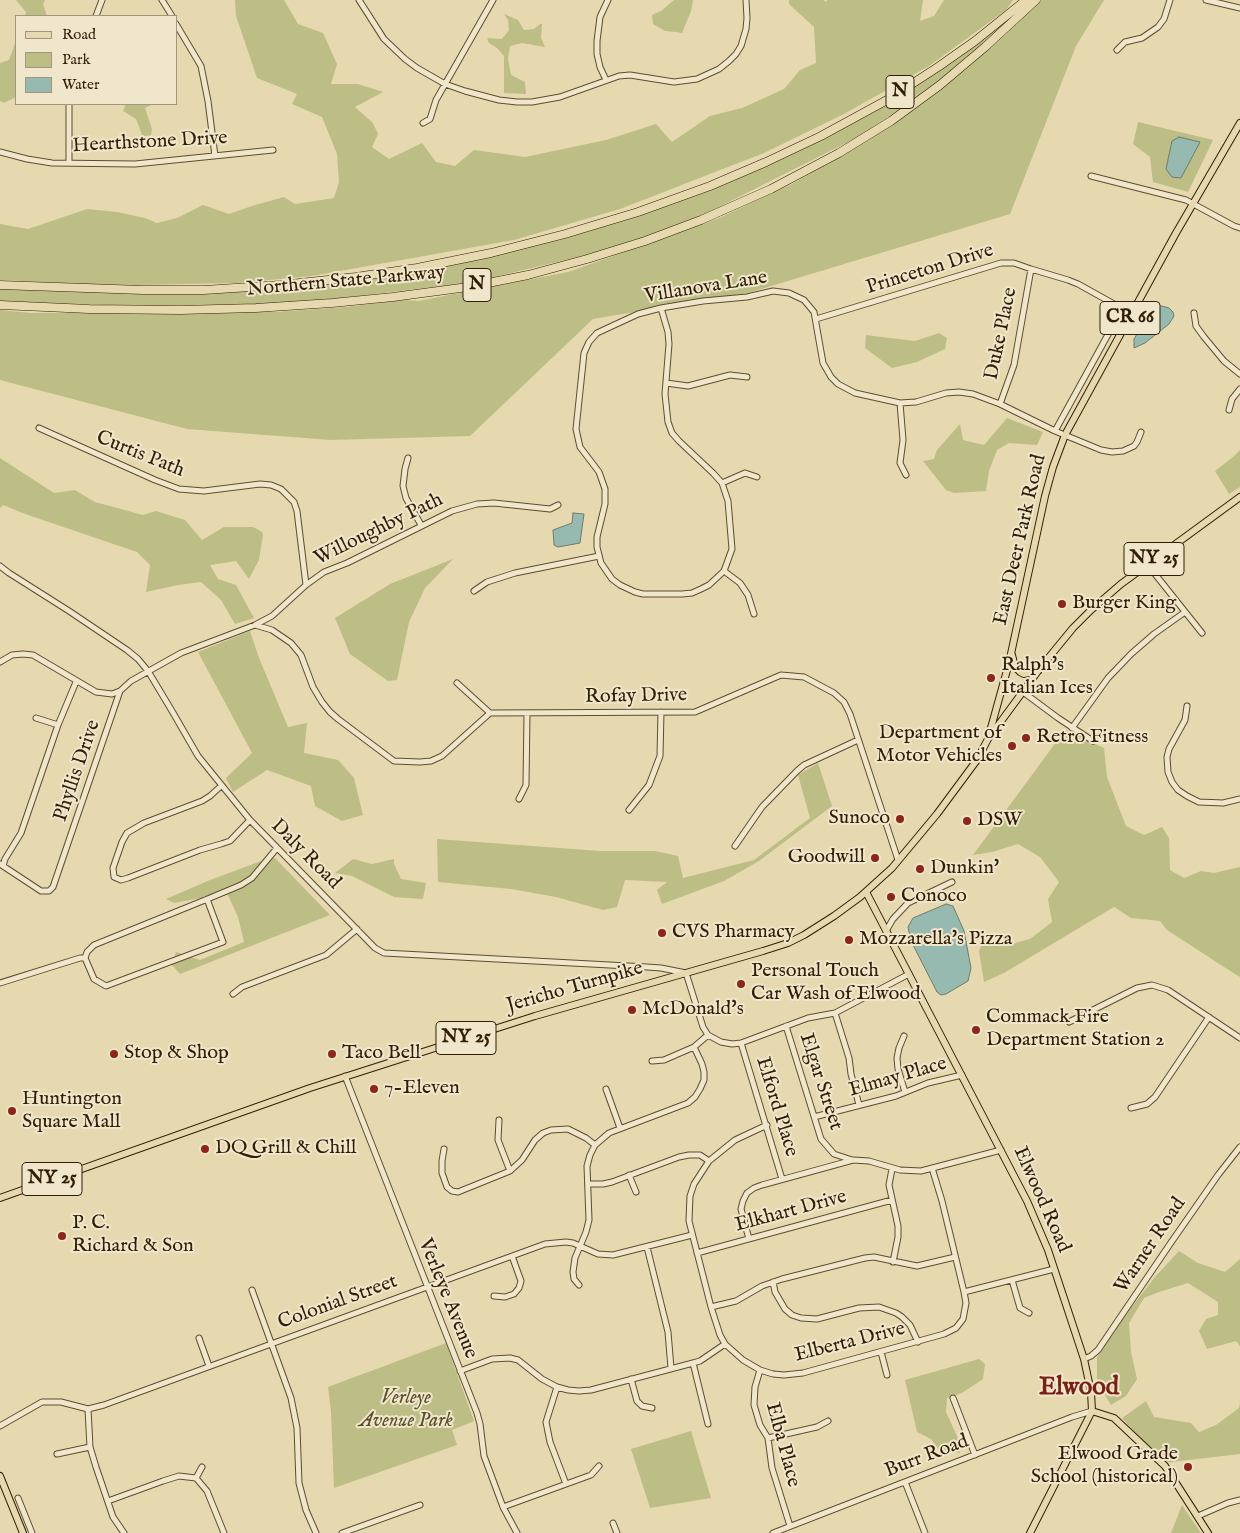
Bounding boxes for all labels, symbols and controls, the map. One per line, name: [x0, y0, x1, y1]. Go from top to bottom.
legend: [15, 15, 178, 105]
text: Road: [62, 25, 96, 44]
text: Park: [62, 50, 91, 69]
text: Water: [62, 75, 99, 94]
road number: N: [886, 75, 914, 108]
street label: Hearthstone Drive: [72, 127, 228, 159]
street label: Princeton Drive: [863, 239, 997, 301]
street label: Northern State Parkway: [246, 261, 446, 303]
street label: Villanova Lane: [643, 266, 769, 310]
road number: N: [463, 268, 491, 302]
street label: Duke Place: [980, 286, 1024, 382]
road number: CR 66: [1100, 302, 1160, 334]
street label: Curtis Path: [92, 426, 188, 484]
street label: East Deer Park Road: [990, 452, 1052, 628]
street label: Willoughby Path: [311, 489, 447, 571]
road number: NY 25: [1124, 542, 1184, 576]
place label: Burger King: [1072, 592, 1176, 616]
marker: Burger King: [1056, 598, 1068, 610]
place label: Ralph's Italian Ices: [1001, 654, 1093, 701]
marker: Ralph's Italian Ices: [985, 672, 997, 684]
street label: Rofay Drive: [585, 684, 687, 710]
street label: Phyllis Drive: [49, 717, 107, 825]
place label: Department of Motor Vehicles: [876, 722, 1002, 769]
place label: Retro Fitness: [1036, 726, 1148, 750]
marker: Retro Fitness: [1020, 732, 1032, 744]
marker: Department of Motor Vehicles: [1006, 740, 1018, 752]
place label: Sunoco: [829, 807, 890, 831]
place label: DSW: [977, 809, 1022, 833]
marker: Sunoco: [894, 813, 906, 825]
street label: Daly Road: [265, 815, 345, 895]
marker: DSW: [961, 815, 973, 827]
place label: Goodwill: [788, 846, 865, 870]
marker: Goodwill: [869, 852, 881, 864]
place label: Dunkin': [930, 857, 999, 881]
marker: Dunkin': [914, 863, 926, 875]
place label: Conoco: [901, 885, 967, 909]
marker: Conoco: [885, 891, 897, 903]
place label: CVS Pharmacy: [672, 921, 795, 945]
marker: CVS Pharmacy: [656, 927, 668, 939]
place label: Mozzarella's Pizza: [859, 928, 1012, 952]
marker: Mozzarella's Pizza: [843, 934, 855, 946]
street label: Jericho Turnpike: [504, 957, 646, 1019]
place label: Personal Touch Car Wash of Elwood: [751, 960, 921, 1007]
marker: Personal Touch Car Wash of Elwood: [735, 978, 747, 990]
place label: McDonald's: [642, 998, 744, 1022]
marker: McDonald's: [626, 1004, 638, 1016]
place label: Commack Fire Department Station 2: [986, 1006, 1164, 1053]
road number: NY 25: [436, 1021, 496, 1054]
marker: Commack Fire Department Station 2: [970, 1024, 982, 1036]
street label: Elgar Street: [793, 1031, 847, 1133]
place label: Stop & Shop: [124, 1042, 229, 1066]
place label: Taco Bell: [342, 1042, 421, 1066]
marker: Stop & Shop: [108, 1048, 120, 1060]
marker: Taco Bell: [326, 1048, 338, 1060]
street label: Elmay Place: [846, 1053, 950, 1103]
street label: Elford Place: [749, 1054, 803, 1160]
place label: 7-Eleven: [384, 1077, 460, 1101]
marker: 7-Eleven: [368, 1083, 380, 1095]
place label: Huntington Square Mall: [22, 1088, 122, 1135]
marker: Huntington Square Mall: [6, 1105, 18, 1117]
place label: DQ Grill & Chill: [215, 1137, 356, 1161]
marker: DQ Grill & Chill: [199, 1143, 211, 1155]
street label: Elwood Road: [1007, 1143, 1075, 1257]
road number: NY 25: [22, 1162, 82, 1196]
street label: Elkhart Drive: [733, 1186, 849, 1238]
street label: Warner Road: [1110, 1193, 1192, 1299]
place label: P. C. Richard & Son: [72, 1212, 194, 1259]
marker: P. C. Richard & Son: [56, 1230, 68, 1242]
street label: Verleye Avenue: [412, 1235, 482, 1363]
street label: Colonial Street: [275, 1270, 401, 1336]
street label: Elberta Drive: [792, 1318, 908, 1368]
district label: Elwood: [1039, 1374, 1119, 1404]
park label: Verleye Avenue Park: [359, 1387, 453, 1434]
street label: Elba Place: [759, 1400, 805, 1490]
street label: Burr Road: [882, 1430, 972, 1484]
place label: Elwood Grade School (historical): [1031, 1443, 1178, 1490]
marker: Elwood Grade School (historical): [1182, 1461, 1194, 1473]

